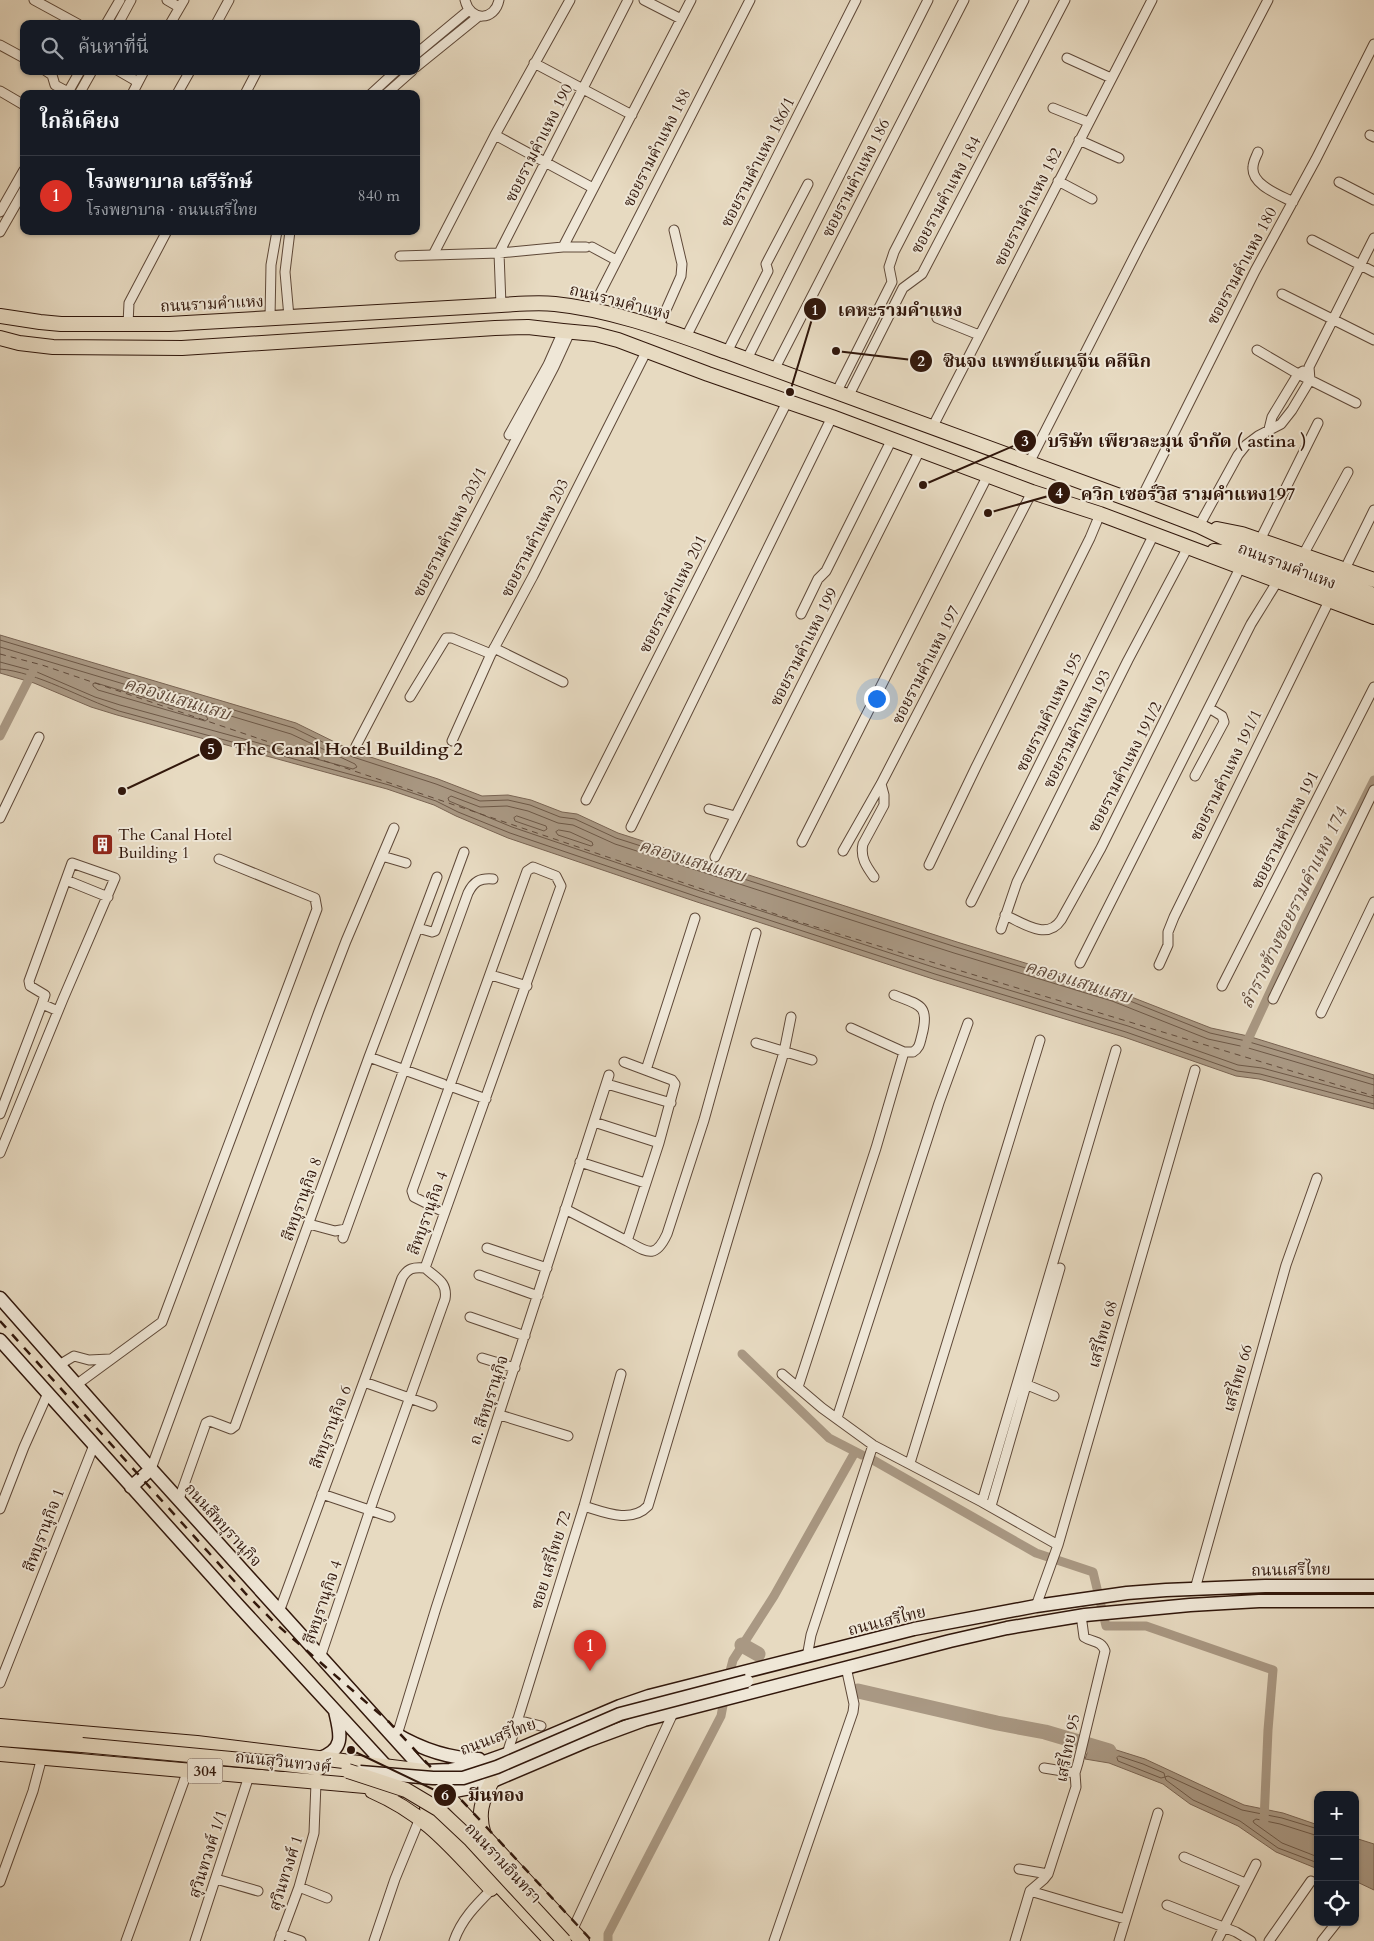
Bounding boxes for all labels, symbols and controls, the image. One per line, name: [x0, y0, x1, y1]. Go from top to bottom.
search box: [20, 20, 420, 75]
icon: search: [38, 34, 66, 62]
text: ค้นหาที่นี่: [78, 34, 149, 60]
street label: ซอยรามคำแหง 190: [500, 80, 578, 206]
street label: ซอยรามคำแหง 188: [618, 85, 696, 211]
street label: ซอยรามคำแหง 186/1: [716, 93, 800, 231]
text: ใกล้เคียง: [40, 107, 120, 136]
street label: ซอยรามคำแหง 186: [817, 115, 895, 241]
street label: ซอยรามคำแหง 184: [906, 132, 986, 258]
street label: ซอยรามคำแหง 182: [989, 144, 1067, 270]
text: โรงพยาบาล เสรีรักษ์: [87, 169, 253, 195]
text: 1: [52, 185, 60, 207]
text: 840 m: [358, 185, 400, 207]
text: โรงพยาบาล · ถนนเสรีไทย: [87, 199, 258, 221]
street label: ซอยรามคำแหง 180: [1202, 203, 1282, 329]
street label: ถนนรามคำแหง: [567, 279, 673, 325]
street label: ถนนรามคำแหง: [160, 290, 264, 318]
callout: เคหะรามคำแหง: [803, 293, 972, 326]
text: เคหะรามคำแหง: [838, 298, 962, 323]
text: 1: [811, 300, 819, 320]
callout: ซินจง แพทย์แผนจีน คลีนิก: [908, 345, 1161, 378]
text: ซินจง แพทย์แผนจีน คลีนิก: [943, 349, 1151, 374]
text: 2: [917, 351, 925, 371]
callout: บริษัท เพียวละมุน จำกัด ( astina ): [1013, 425, 1317, 458]
text: บริษัท เพียวละมุน จำกัด ( astina ): [1047, 429, 1307, 454]
text: 3: [1021, 431, 1029, 451]
street label: ซอยรามคำแหง 203/1: [408, 463, 492, 601]
street label: ซอยรามคำแหง 203: [496, 475, 574, 601]
callout: ควิก เซอร์วิส รามคำแหง197: [1046, 477, 1306, 510]
text: ควิก เซอร์วิส รามคำแหง197: [1081, 482, 1295, 507]
text: 4: [1055, 483, 1063, 503]
street label: ซอยรามคำแหง 201: [634, 531, 712, 657]
street label: ถนนรามคำแหง: [1235, 537, 1339, 595]
street label: ซอยรามคำแหง 199: [765, 584, 843, 710]
street label: ซอยรามคำแหง 197: [887, 602, 965, 728]
street label: ซอยรามคำแหง 195: [1011, 649, 1087, 775]
street label: ซอยรามคำแหง 193: [1038, 666, 1116, 792]
water label: คลองแสนแสบ: [121, 671, 235, 728]
your location: [864, 686, 890, 712]
street label: ซอยรามคำแหง 191/2: [1083, 698, 1167, 836]
street label: ซอยรามคำแหง 191/1: [1185, 706, 1267, 844]
callout: The Canal Hotel Building 2: [199, 732, 473, 765]
text: The Canal Hotel Building 2: [233, 737, 463, 762]
text: 5: [207, 739, 215, 759]
street label: ซอยรามคำแหง 191: [1246, 767, 1324, 893]
water label: ลำรางข้างซอยรามคำแหง 174: [1234, 802, 1354, 1013]
place label: The Canal Hotel Building 1: [118, 824, 232, 864]
building icon: The Canal Hotel Building 1: [90, 832, 114, 856]
water label: คลองแสนแสบ: [636, 833, 750, 890]
water label: คลองแสนแสบ: [1022, 954, 1136, 1011]
street label: สีหบุรานุกิจ 8: [277, 1154, 327, 1244]
street label: สีหบุรานุกิจ 4: [403, 1168, 453, 1258]
street label: เสรีไทย 68: [1083, 1298, 1123, 1370]
street label: เสรีไทย 66: [1218, 1342, 1258, 1414]
street label: ถ. สีหบุรานุกิจ: [464, 1352, 514, 1448]
street label: สีหบุรานุกิจ 6: [305, 1382, 357, 1472]
street label: ถนนสีหบุรานุกิจ: [179, 1478, 267, 1572]
street label: สีหบุรานุกิจ 1: [18, 1485, 70, 1575]
street label: ซอย เสรีไทย 72: [526, 1508, 576, 1612]
street label: สีหบุรานุกิจ 4: [298, 1557, 348, 1647]
street label: ถนนเสรีไทย: [1251, 1558, 1331, 1582]
street label: ถนนเสรีไทย: [846, 1601, 928, 1641]
pin: 1: [574, 1630, 606, 1671]
street label: เสรีไทย 95: [1051, 1712, 1085, 1784]
street label: ถนนเสรีไทย: [457, 1713, 539, 1761]
street label: ถนนสุวินทวงศ์: [234, 1746, 332, 1778]
road number: 304: [188, 1758, 222, 1784]
callout: มีนทอง: [432, 1778, 534, 1811]
text: มีนทอง: [468, 1783, 524, 1808]
text: 6: [441, 1785, 449, 1805]
map controls: [1314, 1791, 1359, 1926]
button: +: [1314, 1791, 1359, 1836]
street label: สุวินทวงศ์ 1/1: [183, 1807, 233, 1901]
street label: ถนนรามอินทรา: [460, 1818, 546, 1908]
street label: สุวินทวงศ์ 1: [263, 1832, 309, 1914]
button: −: [1314, 1836, 1359, 1881]
button: locate: [1314, 1881, 1359, 1926]

